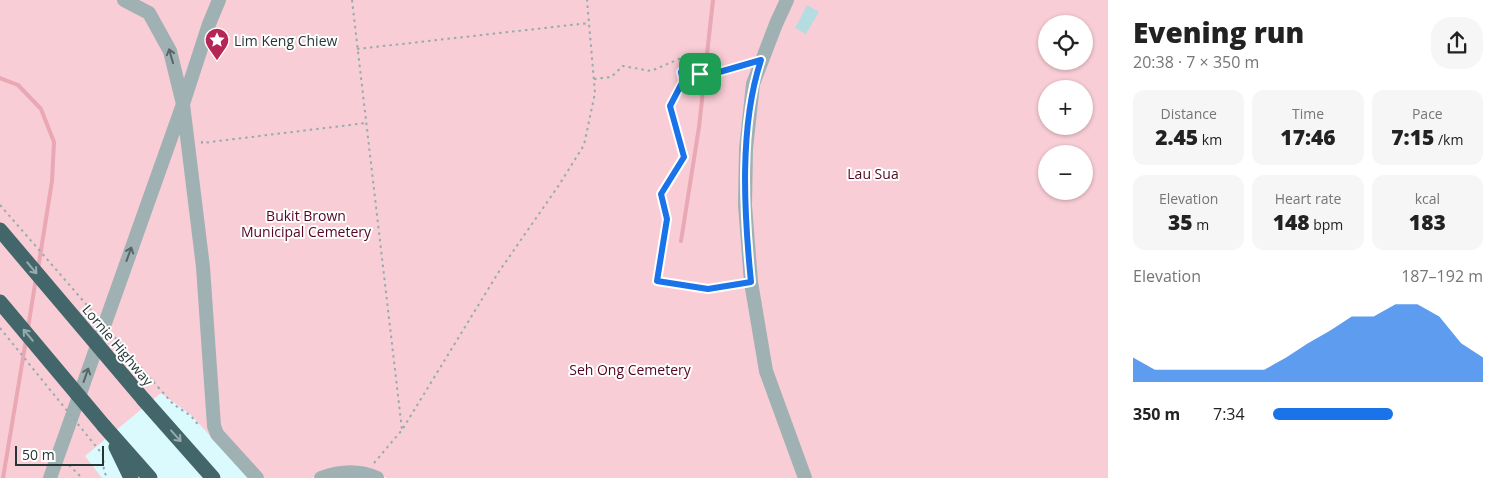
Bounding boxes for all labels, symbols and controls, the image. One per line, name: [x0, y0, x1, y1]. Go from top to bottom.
text: Evening run: [1133, 13, 1304, 51]
map controls: [1038, 15, 1093, 200]
button: locate: [1038, 15, 1093, 70]
button: share: [1431, 17, 1483, 69]
place icon: Lim Keng Chiew: [204, 27, 230, 61]
place label: Lim Keng Chiew: [234, 31, 337, 50]
one-way arrow: [165, 49, 175, 65]
text: 20:38 · 7 × 350 m: [1133, 51, 1259, 73]
pin: [679, 53, 721, 95]
icon: arrive: [686, 60, 714, 88]
button: +: [1038, 80, 1093, 135]
text: Distance: [1161, 104, 1217, 123]
text: Time: [1292, 104, 1324, 123]
text: Pace: [1412, 104, 1443, 123]
text: 2.45: [1155, 123, 1198, 151]
text: 17:46: [1280, 123, 1336, 151]
text: 7:15: [1391, 123, 1434, 151]
text: km: [1198, 130, 1222, 149]
text: /km: [1434, 130, 1463, 149]
button: −: [1038, 145, 1093, 200]
park label: Lau Sua: [847, 164, 899, 183]
text: Elevation: [1159, 189, 1218, 208]
text: Heart rate: [1275, 189, 1341, 208]
text: kcal: [1415, 189, 1440, 208]
park label: Bukit Brown Municipal Cemetery: [241, 206, 372, 241]
text: 35: [1168, 208, 1193, 236]
text: 148: [1273, 208, 1310, 236]
text: 183: [1409, 208, 1446, 236]
text: m: [1193, 215, 1209, 234]
text: bpm: [1310, 215, 1343, 234]
one-way arrow: [125, 247, 134, 262]
one-way arrow: [26, 261, 37, 274]
text: Elevation: [1133, 265, 1201, 287]
text: 187–192 m: [1401, 265, 1483, 287]
street label: Lornie Highway: [78, 300, 158, 390]
one-way arrow: [22, 329, 33, 342]
park label: Seh Ong Cemetery: [569, 360, 692, 379]
one-way arrow: [82, 368, 91, 384]
text: 350 m: [1133, 403, 1180, 425]
text: 7:34: [1213, 403, 1245, 425]
one-way arrow: [171, 430, 182, 443]
scale bar: [15, 443, 104, 466]
text: 50 m: [22, 445, 55, 464]

